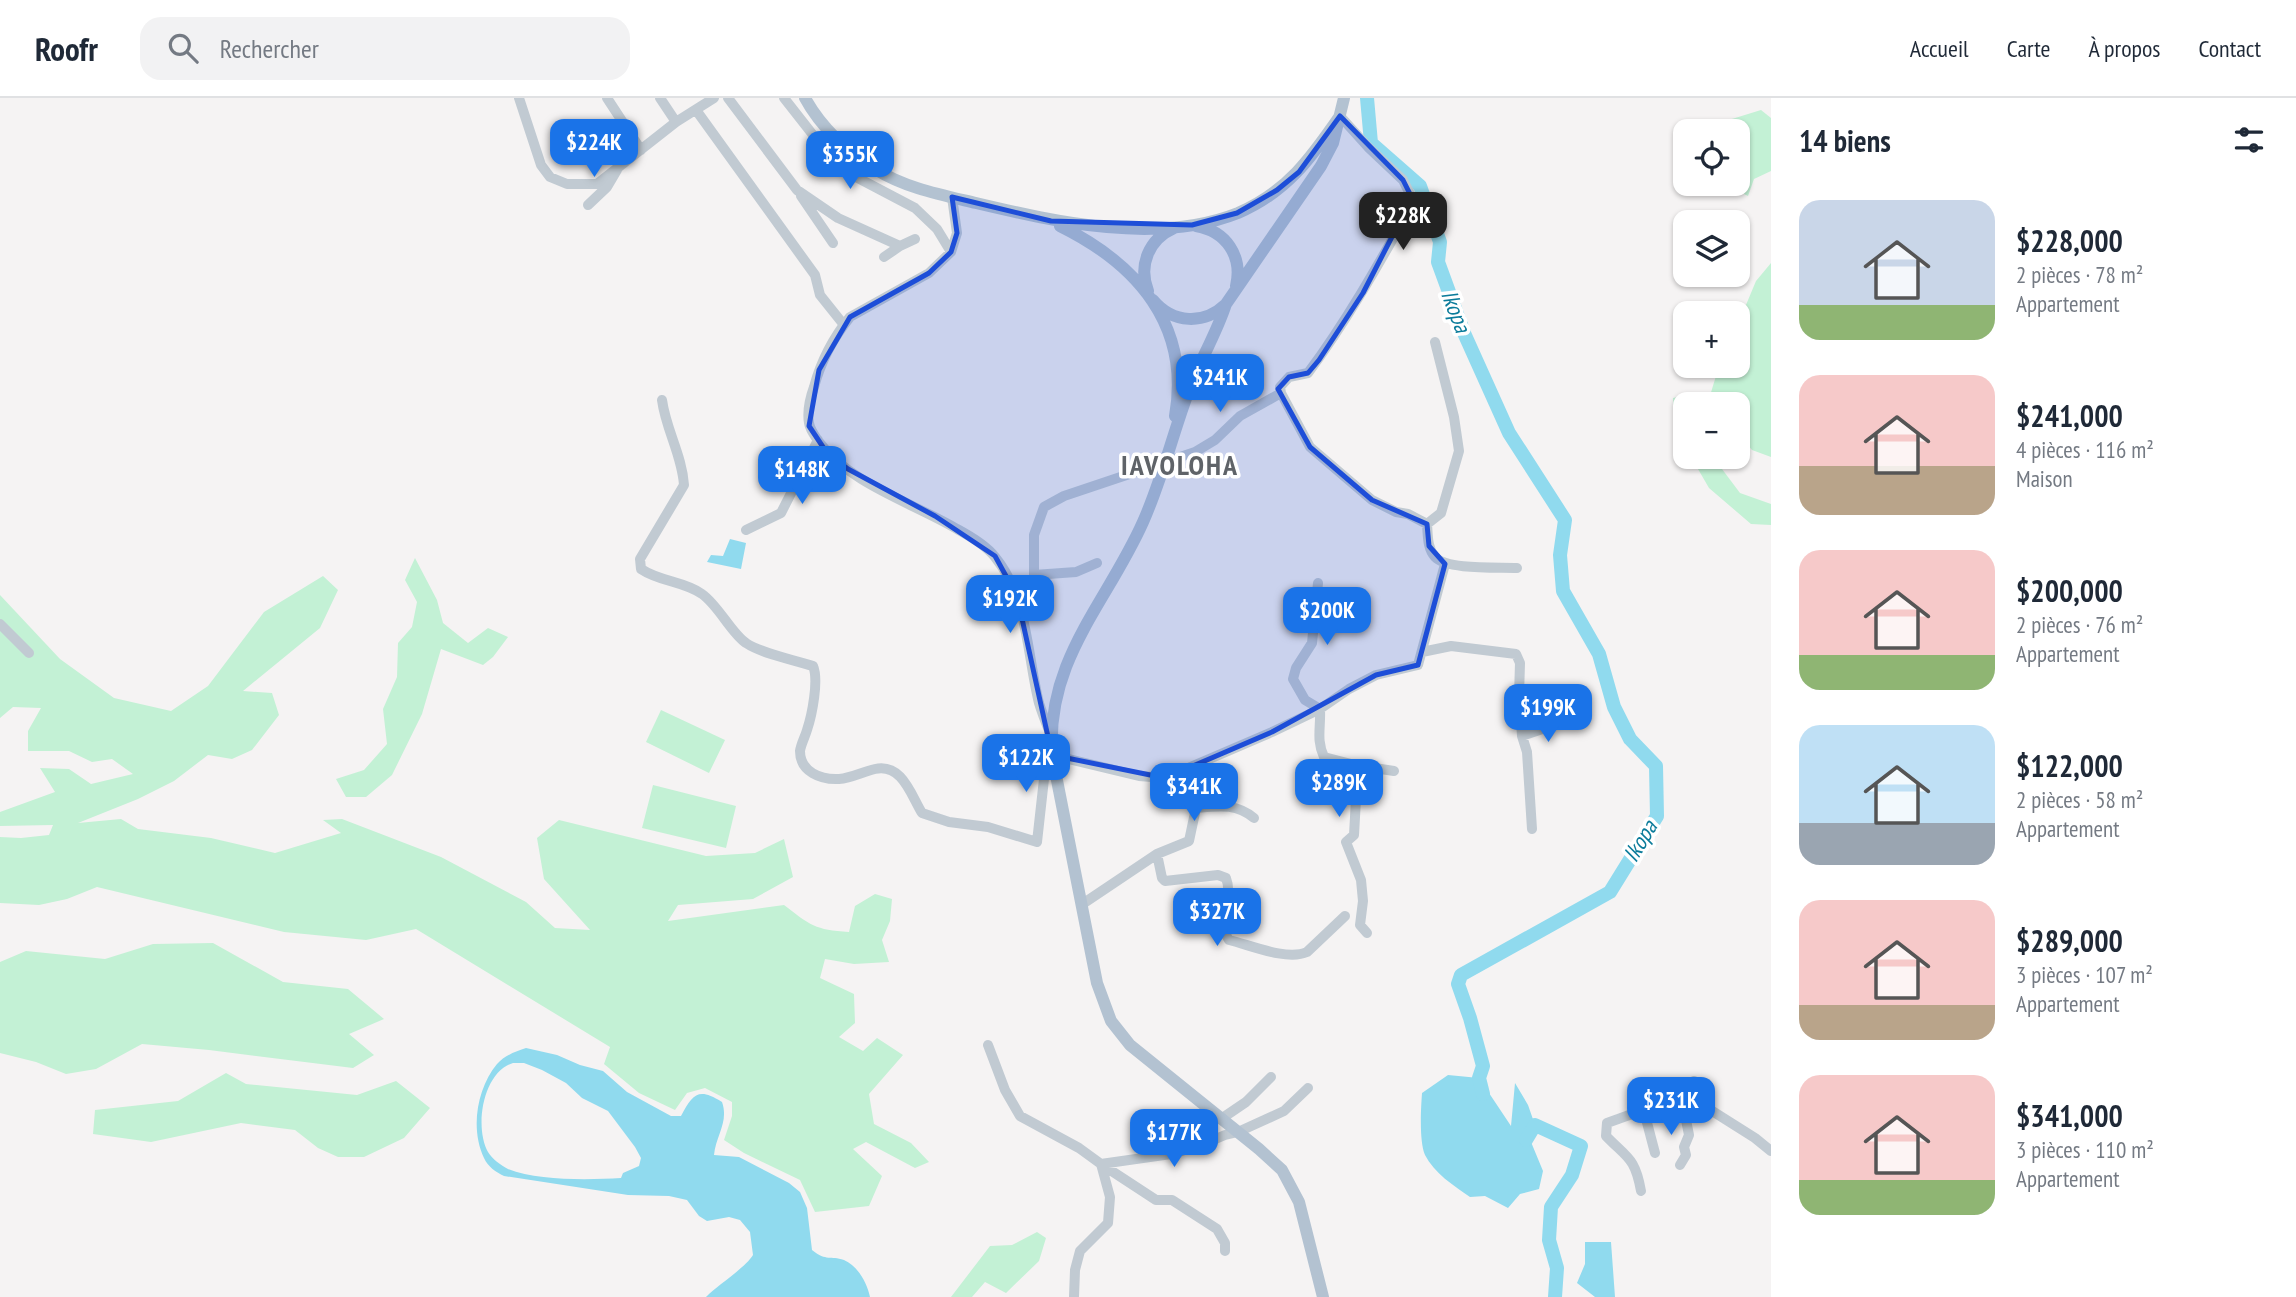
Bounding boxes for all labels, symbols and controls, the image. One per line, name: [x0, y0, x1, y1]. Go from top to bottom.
search box: [140, 17, 630, 80]
text: Roofr: [35, 27, 98, 70]
icon: search: [164, 29, 202, 67]
text: Rechercher: [220, 32, 319, 65]
text: Accueil: [1910, 33, 1969, 64]
text: Carte: [2007, 33, 2050, 64]
text: À propos: [2088, 33, 2160, 64]
text: Contact: [2198, 33, 2261, 64]
map controls: [1673, 119, 1750, 469]
button: locate: [1673, 119, 1750, 196]
pin: $224K: [545, 120, 643, 179]
text: 14 biens: [1799, 121, 1891, 160]
icon: filters: [2230, 121, 2268, 159]
text: $224K: [566, 127, 622, 156]
pin: $355K: [801, 132, 899, 191]
text: $355K: [822, 139, 878, 168]
pin: $228K: [1354, 192, 1452, 252]
text: $228K: [1375, 200, 1431, 229]
button: layers: [1673, 210, 1750, 287]
text: $228,000: [2016, 221, 2123, 260]
icon: home: [1855, 228, 1939, 312]
text: 2 pièces · 78 m²: [2016, 260, 2143, 289]
water label: Ikopa: [1435, 285, 1478, 338]
text: Appartement: [2016, 289, 2119, 318]
button: +: [1673, 301, 1750, 378]
pin: $241K: [1171, 354, 1269, 414]
text: $241K: [1192, 362, 1248, 391]
button: −: [1673, 392, 1750, 469]
text: $241,000: [2016, 396, 2123, 435]
icon: home: [1855, 403, 1939, 487]
text: 4 pièces · 116 m²: [2016, 435, 2154, 464]
pin: $148K: [753, 446, 851, 506]
district label: IAVOLOHA: [1121, 446, 1239, 483]
text: $148K: [774, 454, 830, 483]
text: Maison: [2016, 464, 2073, 493]
text: $200,000: [2016, 571, 2123, 610]
pin: $192K: [961, 575, 1059, 635]
icon: home: [1855, 578, 1939, 662]
text: $192K: [982, 583, 1038, 612]
pin: $200K: [1278, 588, 1376, 647]
text: $200K: [1299, 595, 1355, 624]
text: 2 pièces · 76 m²: [2016, 610, 2143, 639]
text: Appartement: [2016, 639, 2119, 668]
pin: $199K: [1499, 684, 1597, 744]
text: $199K: [1520, 692, 1576, 721]
pin: $122K: [977, 734, 1075, 794]
text: $122K: [998, 742, 1054, 771]
text: $122,000: [2016, 746, 2123, 785]
icon: home: [1855, 753, 1939, 837]
pin: $289K: [1290, 760, 1388, 819]
pin: $341K: [1145, 764, 1243, 823]
text: $289K: [1311, 767, 1367, 796]
text: $341K: [1166, 771, 1222, 800]
text: 2 pièces · 58 m²: [2016, 785, 2143, 814]
water label: Ikopa: [1616, 813, 1664, 867]
text: Appartement: [2016, 814, 2119, 843]
pin: $327K: [1168, 888, 1266, 948]
text: $327K: [1189, 896, 1245, 925]
text: $289,000: [2016, 921, 2123, 960]
icon: home: [1855, 928, 1939, 1012]
text: 3 pièces · 107 m²: [2016, 960, 2153, 989]
text: Appartement: [2016, 989, 2119, 1018]
pin: $231K: [1622, 1077, 1720, 1137]
text: $231K: [1643, 1085, 1699, 1114]
text: $341,000: [2016, 1096, 2123, 1135]
icon: home: [1855, 1103, 1939, 1187]
pin: $177K: [1125, 1110, 1223, 1169]
text: $177K: [1146, 1117, 1202, 1146]
text: 3 pièces · 110 m²: [2016, 1135, 2154, 1164]
text: Appartement: [2016, 1164, 2119, 1193]

